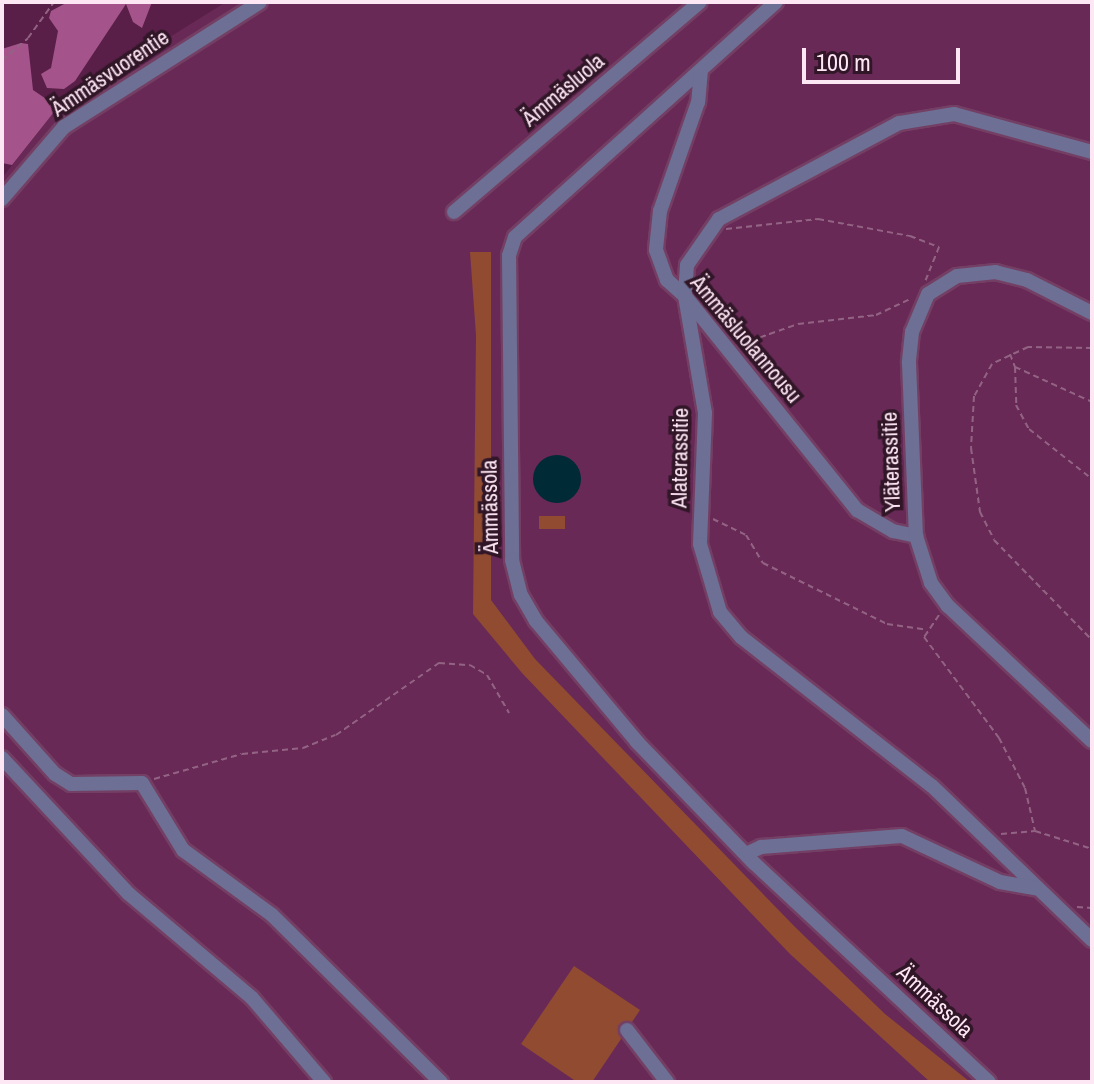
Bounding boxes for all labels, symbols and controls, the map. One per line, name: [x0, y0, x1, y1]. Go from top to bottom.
street label: Ämmäsvuorentie: [46, 24, 174, 122]
scale bar: [806, 32, 964, 82]
text: 100 m: [816, 46, 871, 78]
street label: Ämmäsluola: [517, 48, 609, 132]
street label: Ämmäsluolannousu: [685, 270, 807, 408]
street label: Alaterassitie: [666, 408, 694, 508]
street label: Yläterassitie: [876, 411, 906, 513]
street label: Ämmässola: [476, 460, 504, 554]
street label: Ämmässola: [892, 959, 978, 1043]

